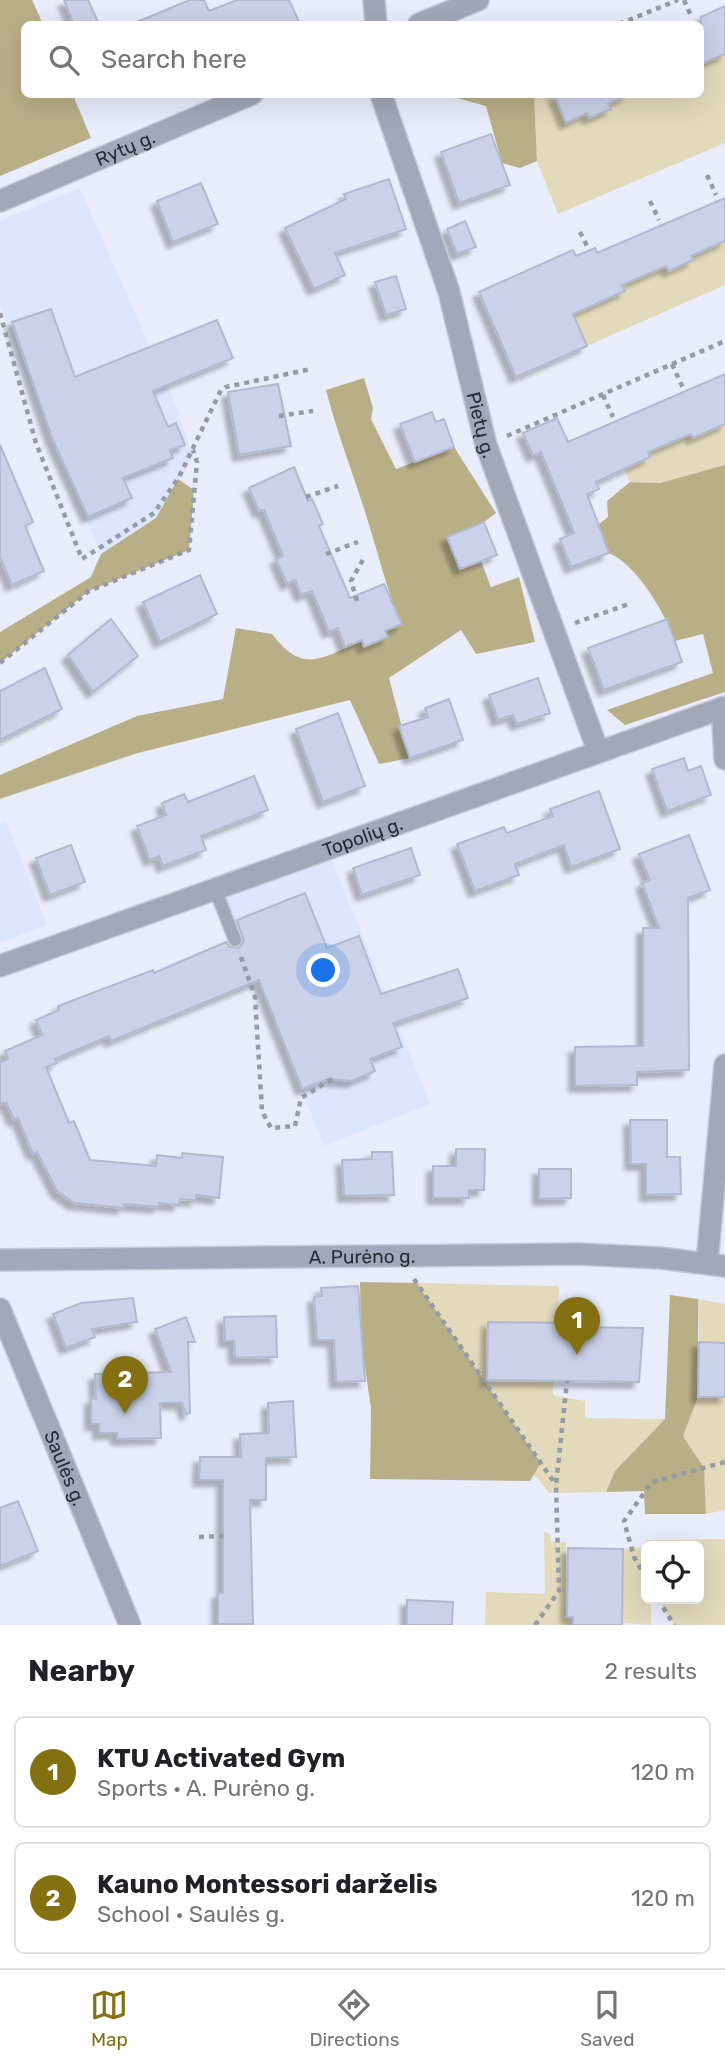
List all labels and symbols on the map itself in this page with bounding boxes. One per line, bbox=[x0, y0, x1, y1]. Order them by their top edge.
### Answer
street label: Rytų g. bbox=[92, 125, 159, 171]
street label: Pietų g. bbox=[462, 390, 501, 461]
street label: Topolių g. bbox=[319, 812, 406, 861]
your location bbox=[306, 953, 340, 987]
street label: A. Purėno g. bbox=[308, 1244, 415, 1268]
pin: 1 bbox=[554, 1297, 600, 1355]
pin: 2 bbox=[102, 1356, 148, 1414]
street label: Saulės g. bbox=[40, 1427, 91, 1509]

